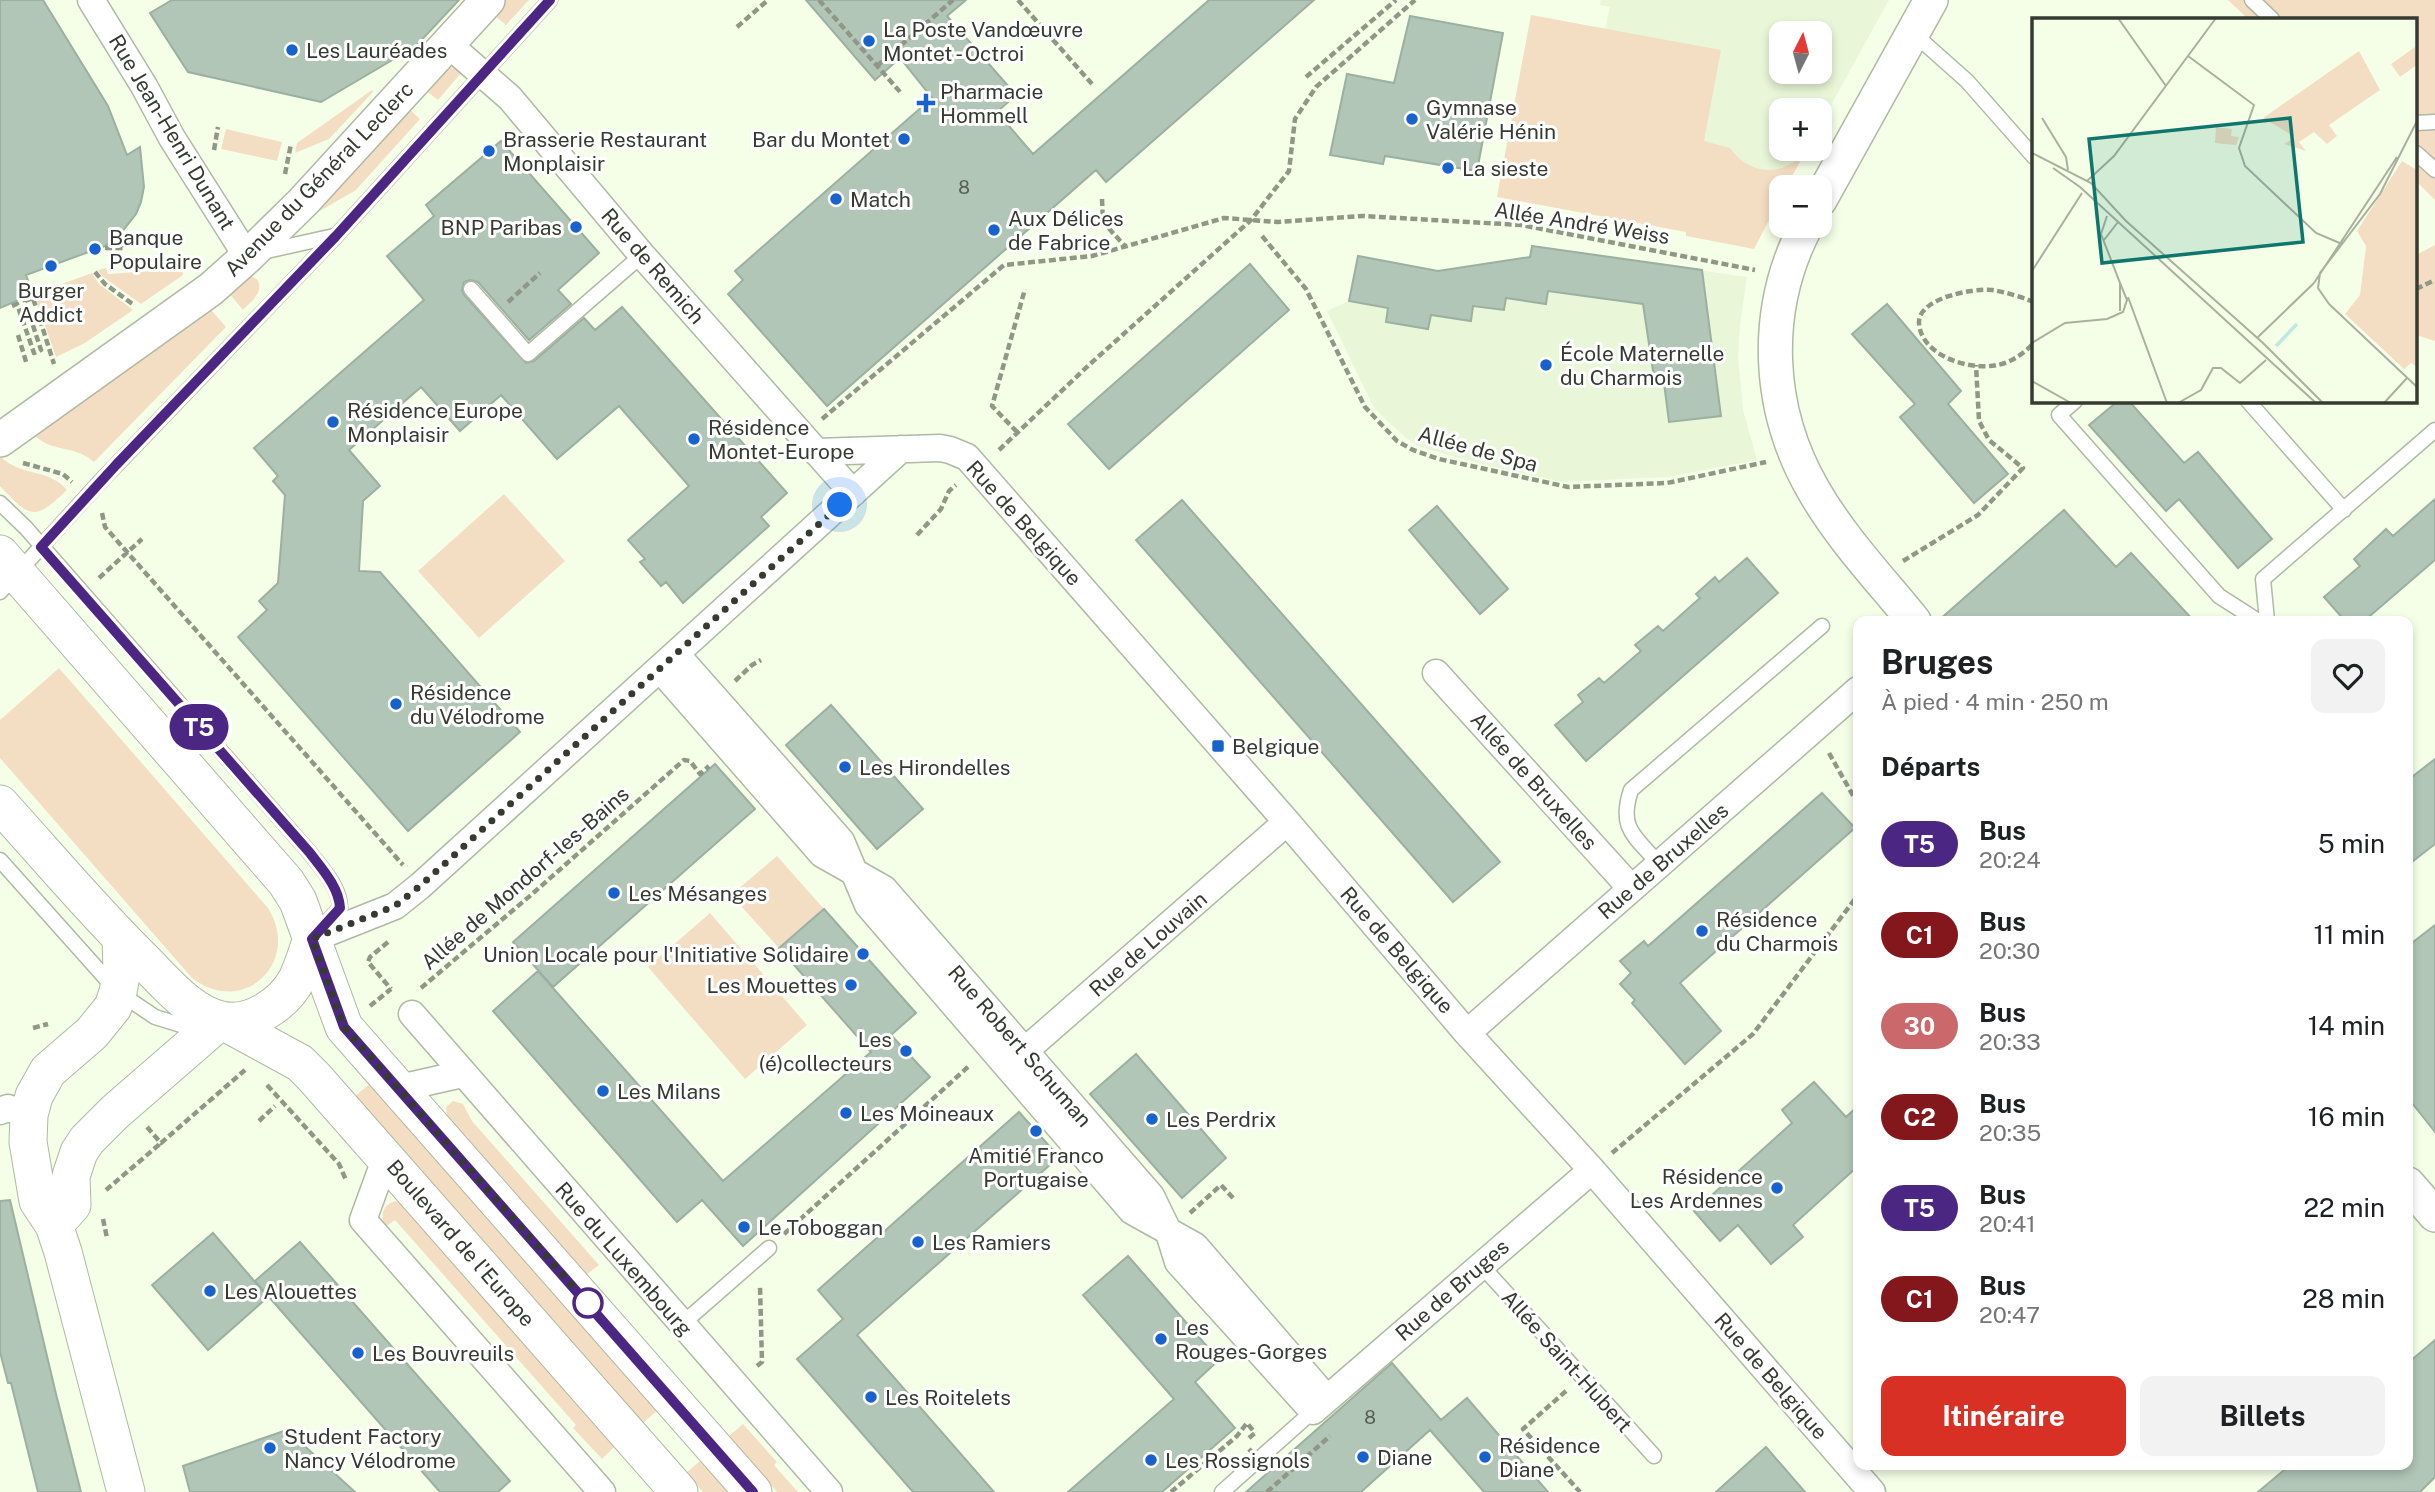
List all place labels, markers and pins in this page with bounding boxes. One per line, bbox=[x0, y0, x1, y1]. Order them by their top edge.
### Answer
place label: La Poste Vandœuvre Montet - Octroi bbox=[883, 17, 1083, 66]
marker: La Poste Vandœuvre Montet - Octroi bbox=[861, 33, 877, 49]
place label: Les Lauréades bbox=[306, 38, 447, 63]
marker: Les Lauréades bbox=[284, 42, 300, 58]
place label: Pharmacie Hommell bbox=[940, 79, 1043, 128]
marker: Pharmacie Hommell bbox=[918, 95, 934, 111]
place label: Gymnase Valérie Hénin bbox=[1426, 95, 1556, 144]
marker: Gymnase Valérie Hénin bbox=[1404, 111, 1420, 127]
place label: Brasserie Restaurant Monplaisir bbox=[503, 127, 707, 176]
place label: Bar du Montet bbox=[752, 127, 890, 152]
marker: Bar du Montet bbox=[896, 131, 912, 147]
marker: Brasserie Restaurant Monplaisir bbox=[481, 143, 497, 159]
place label: La sieste bbox=[1462, 156, 1548, 181]
marker: La sieste bbox=[1440, 160, 1456, 176]
place label: Match bbox=[850, 187, 911, 212]
marker: Match bbox=[828, 191, 844, 207]
place label: Aux Délices de Fabrice bbox=[1008, 206, 1124, 255]
place label: BNP Paribas bbox=[441, 215, 562, 240]
marker: BNP Paribas bbox=[568, 219, 584, 235]
marker: Aux Délices de Fabrice bbox=[986, 222, 1002, 238]
place label: Banque Populaire bbox=[109, 225, 202, 274]
marker: Banque Populaire bbox=[87, 241, 103, 257]
marker: Burger Addict bbox=[43, 258, 59, 274]
place label: Burger Addict bbox=[17, 278, 85, 327]
place label: École Maternelle du Charmois bbox=[1560, 341, 1724, 390]
marker: École Maternelle du Charmois bbox=[1538, 357, 1554, 373]
place label: Résidence Europe Monplaisir bbox=[347, 398, 523, 447]
marker: Résidence Europe Monplaisir bbox=[325, 414, 341, 430]
place label: Résidence Montet-Europe bbox=[708, 415, 854, 464]
marker: Résidence Montet-Europe bbox=[686, 431, 702, 447]
place label: Résidence du Vélodrome bbox=[410, 680, 545, 729]
marker: Résidence du Vélodrome bbox=[388, 696, 404, 712]
place label: Belgique bbox=[1232, 734, 1320, 759]
marker: Belgique bbox=[1210, 738, 1226, 754]
place label: Les Hirondelles bbox=[859, 755, 1010, 780]
marker: Les Hirondelles bbox=[837, 759, 853, 775]
place label: Les Mésanges bbox=[628, 881, 767, 906]
marker: Les Mésanges bbox=[606, 885, 622, 901]
place label: Résidence du Charmois bbox=[1716, 907, 1838, 956]
marker: Résidence du Charmois bbox=[1694, 923, 1710, 939]
place label: Union Locale pour l'Initiative Solidaire bbox=[483, 942, 849, 967]
marker: Union Locale pour l'Initiative Solidaire bbox=[855, 946, 871, 962]
place label: Les Mouettes bbox=[706, 973, 837, 998]
marker: Les Mouettes bbox=[843, 977, 859, 993]
place label: Les (é)collecteurs bbox=[759, 1027, 892, 1076]
marker: Les (é)collecteurs bbox=[898, 1043, 914, 1059]
place label: Les Milans bbox=[617, 1079, 721, 1104]
marker: Les Milans bbox=[595, 1083, 611, 1099]
place label: Les Moineaux bbox=[860, 1101, 995, 1126]
marker: Les Moineaux bbox=[838, 1105, 854, 1121]
place label: Les Perdrix bbox=[1166, 1107, 1276, 1132]
marker: Les Perdrix bbox=[1144, 1111, 1160, 1127]
marker: Amitié Franco Portugaise bbox=[1028, 1123, 1044, 1139]
place label: Amitié Franco Portugaise bbox=[968, 1143, 1104, 1192]
place label: Résidence Les Ardennes bbox=[1630, 1164, 1763, 1213]
marker: Résidence Les Ardennes bbox=[1769, 1180, 1785, 1196]
place label: Le Toboggan bbox=[758, 1215, 883, 1240]
marker: Le Toboggan bbox=[736, 1219, 752, 1235]
place label: Les Ramiers bbox=[932, 1230, 1051, 1255]
marker: Les Ramiers bbox=[910, 1234, 926, 1250]
place label: Les Alouettes bbox=[224, 1279, 357, 1304]
marker: Les Alouettes bbox=[202, 1283, 218, 1299]
unlabelled marker bbox=[573, 1288, 603, 1318]
place label: Les Rouges-Gorges bbox=[1175, 1315, 1327, 1364]
marker: Les Rouges-Gorges bbox=[1153, 1331, 1169, 1347]
place label: Les Bouvreuils bbox=[372, 1341, 514, 1366]
marker: Les Bouvreuils bbox=[350, 1345, 366, 1361]
place label: Les Roitelets bbox=[885, 1385, 1011, 1410]
marker: Les Roitelets bbox=[863, 1389, 879, 1405]
place label: Student Factory Nancy Vélodrome bbox=[284, 1424, 456, 1473]
place label: Résidence Diane bbox=[1499, 1433, 1600, 1482]
marker: Student Factory Nancy Vélodrome bbox=[262, 1440, 278, 1456]
place label: Diane bbox=[1377, 1445, 1432, 1470]
place label: Les Rossignols bbox=[1165, 1448, 1310, 1473]
marker: Diane bbox=[1355, 1449, 1371, 1465]
marker: Résidence Diane bbox=[1477, 1449, 1493, 1465]
marker: Les Rossignols bbox=[1143, 1452, 1159, 1468]

